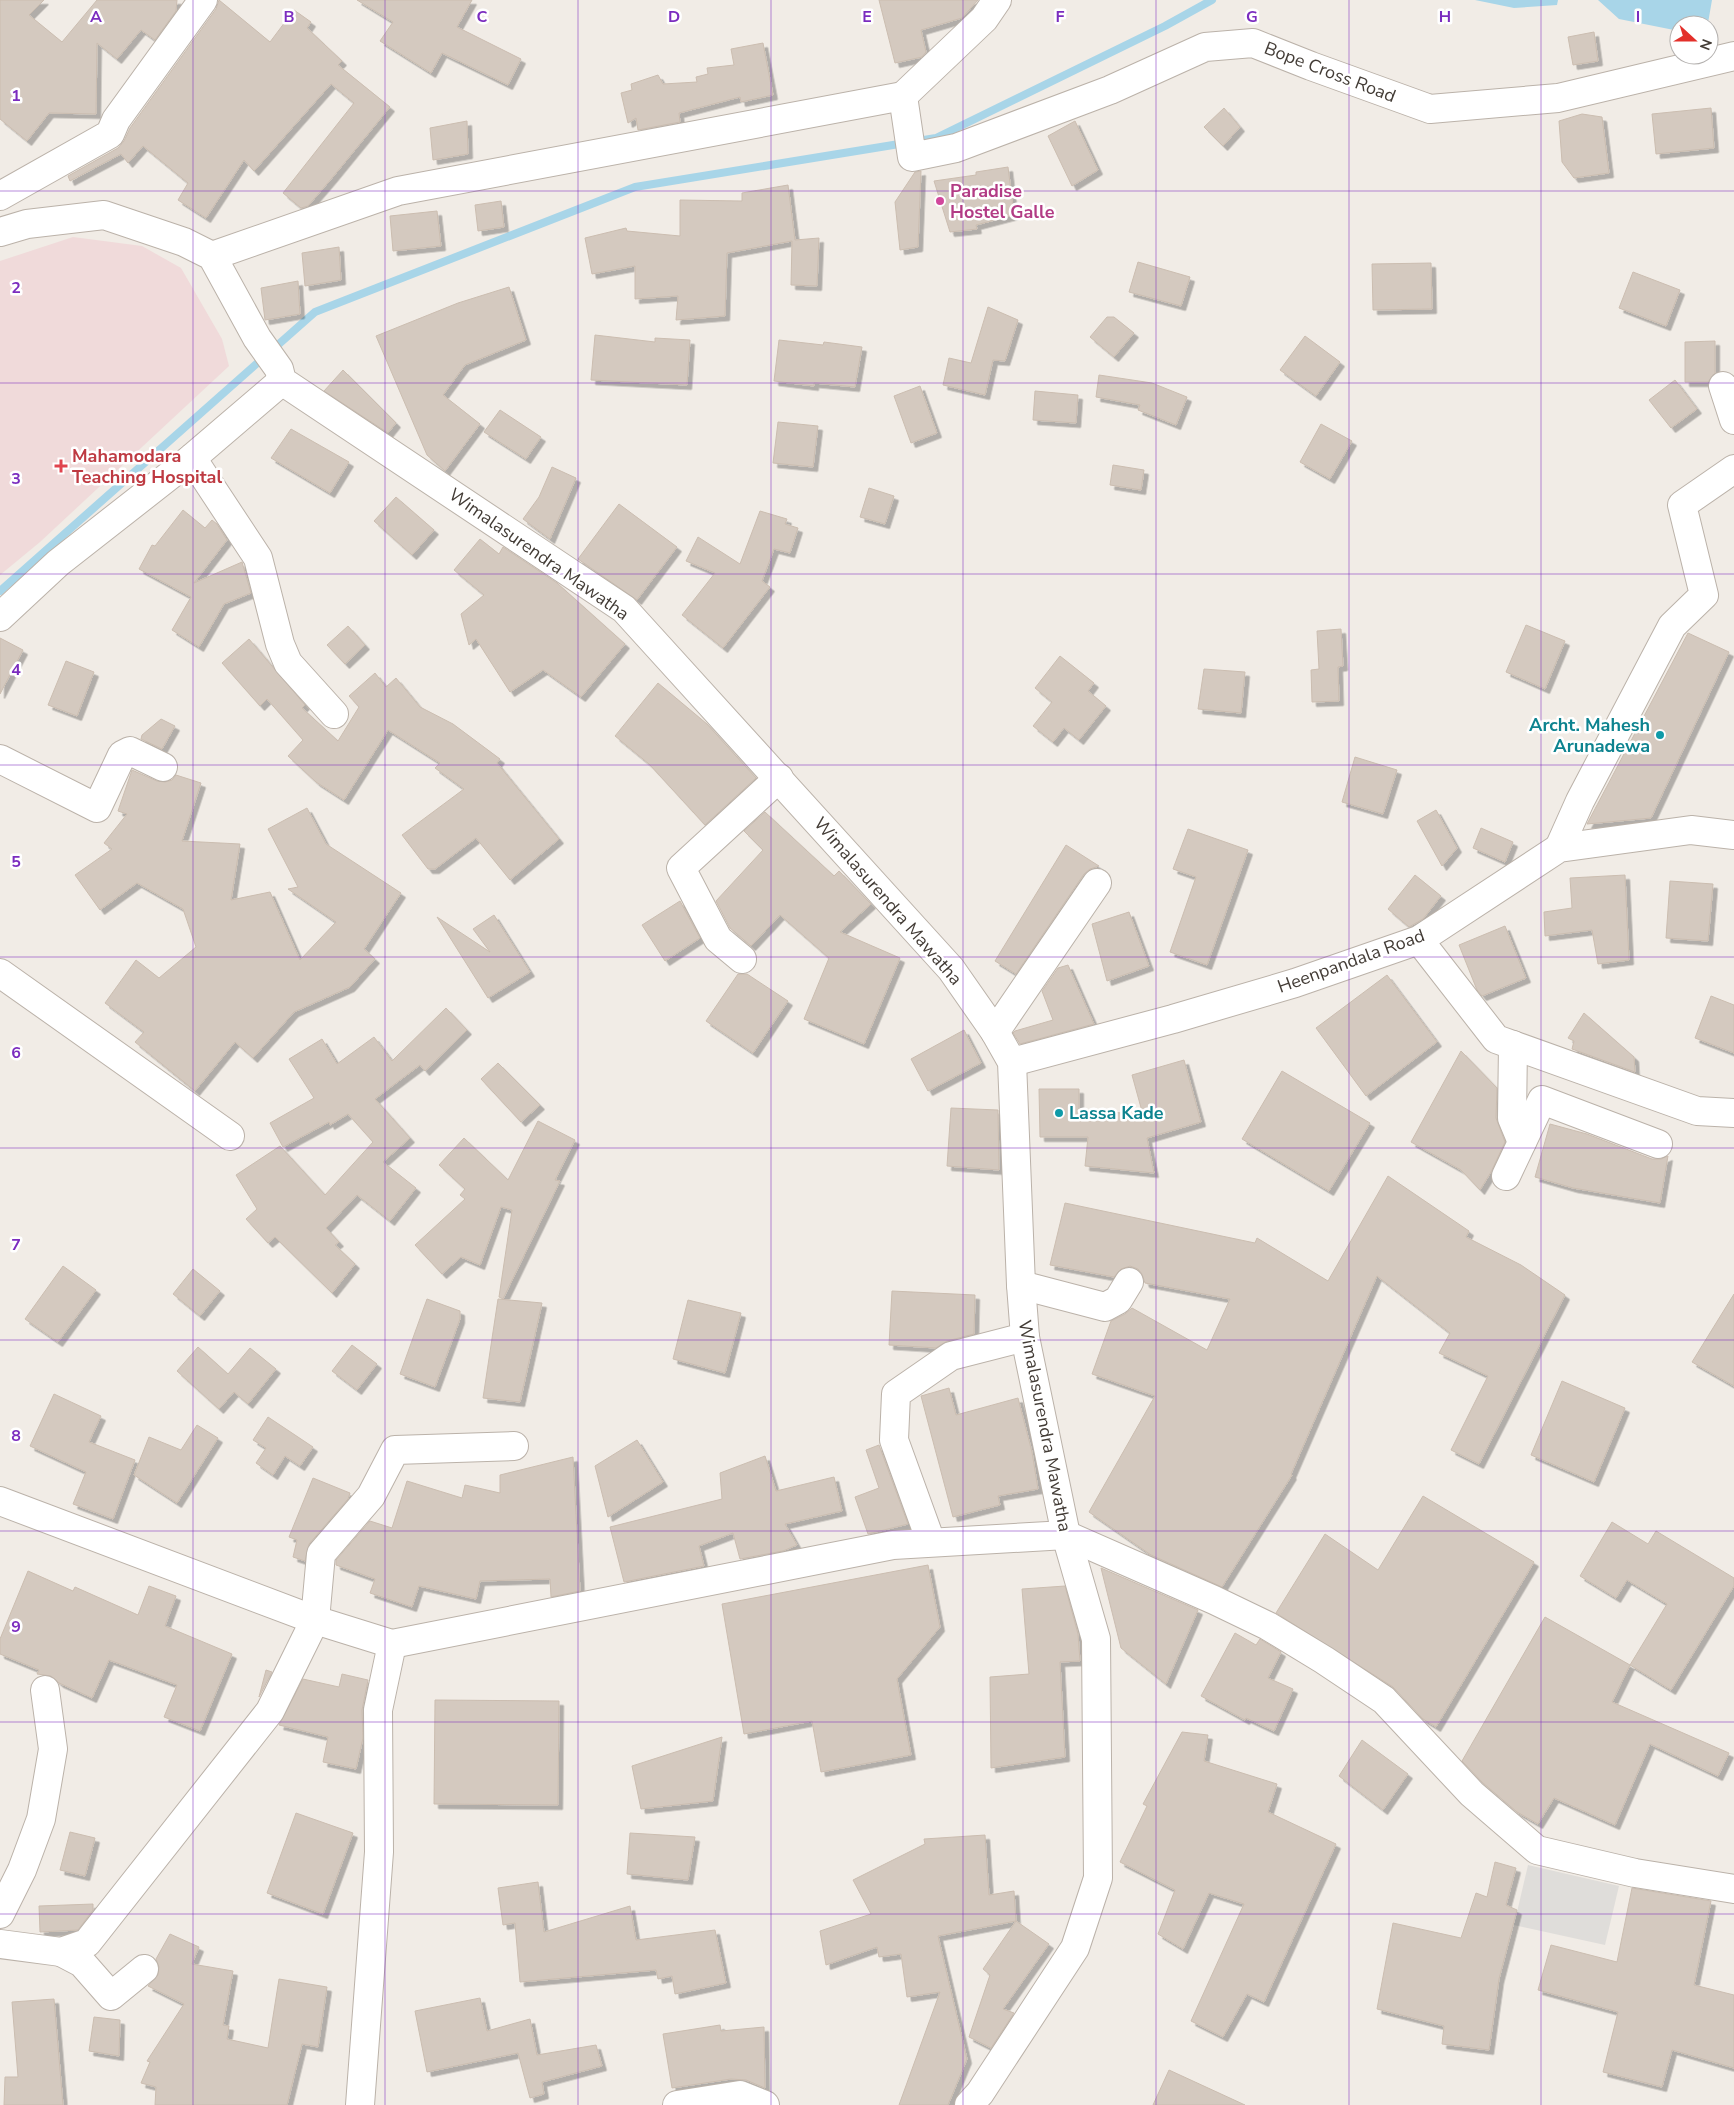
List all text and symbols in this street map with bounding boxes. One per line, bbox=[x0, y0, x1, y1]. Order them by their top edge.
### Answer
text: A bbox=[90, 6, 102, 28]
text: B bbox=[283, 6, 295, 28]
text: C bbox=[477, 6, 488, 28]
text: D bbox=[668, 6, 680, 28]
text: E bbox=[862, 6, 872, 28]
text: F bbox=[1056, 6, 1065, 28]
text: G bbox=[1246, 6, 1258, 28]
text: H bbox=[1439, 6, 1451, 28]
text: I bbox=[1636, 6, 1640, 28]
north arrow bbox=[1669, 15, 1719, 65]
street label: Bope Cross Road bbox=[1261, 36, 1399, 108]
text: N bbox=[1695, 36, 1716, 53]
text: 1 bbox=[11, 85, 21, 107]
place label: Paradise Hostel Galle bbox=[950, 179, 1055, 224]
marker: Paradise Hostel Galle bbox=[934, 195, 946, 207]
text: 2 bbox=[11, 277, 21, 299]
place label: Mahamodara Teaching Hospital bbox=[72, 444, 222, 489]
marker: Mahamodara Teaching Hospital bbox=[54, 459, 68, 473]
text: 3 bbox=[11, 468, 21, 490]
street label: Wimalasurendra Mawatha bbox=[444, 482, 634, 626]
text: 4 bbox=[11, 659, 21, 681]
place label: Archt. Mahesh Arunadewa bbox=[1529, 713, 1650, 758]
marker: Archt. Mahesh Arunadewa bbox=[1654, 729, 1666, 741]
street label: Wimalasurendra Mawatha bbox=[808, 812, 968, 990]
text: 5 bbox=[11, 851, 21, 873]
street label: Heenpandala Road bbox=[1274, 923, 1428, 999]
text: 6 bbox=[11, 1042, 21, 1064]
place label: Lassa Kade bbox=[1069, 1101, 1164, 1125]
marker: Lassa Kade bbox=[1053, 1107, 1065, 1119]
text: 7 bbox=[11, 1234, 21, 1256]
street label: Wimalasurendra Mawatha bbox=[1013, 1318, 1077, 1534]
text: 8 bbox=[11, 1425, 21, 1447]
text: 9 bbox=[11, 1616, 21, 1638]

